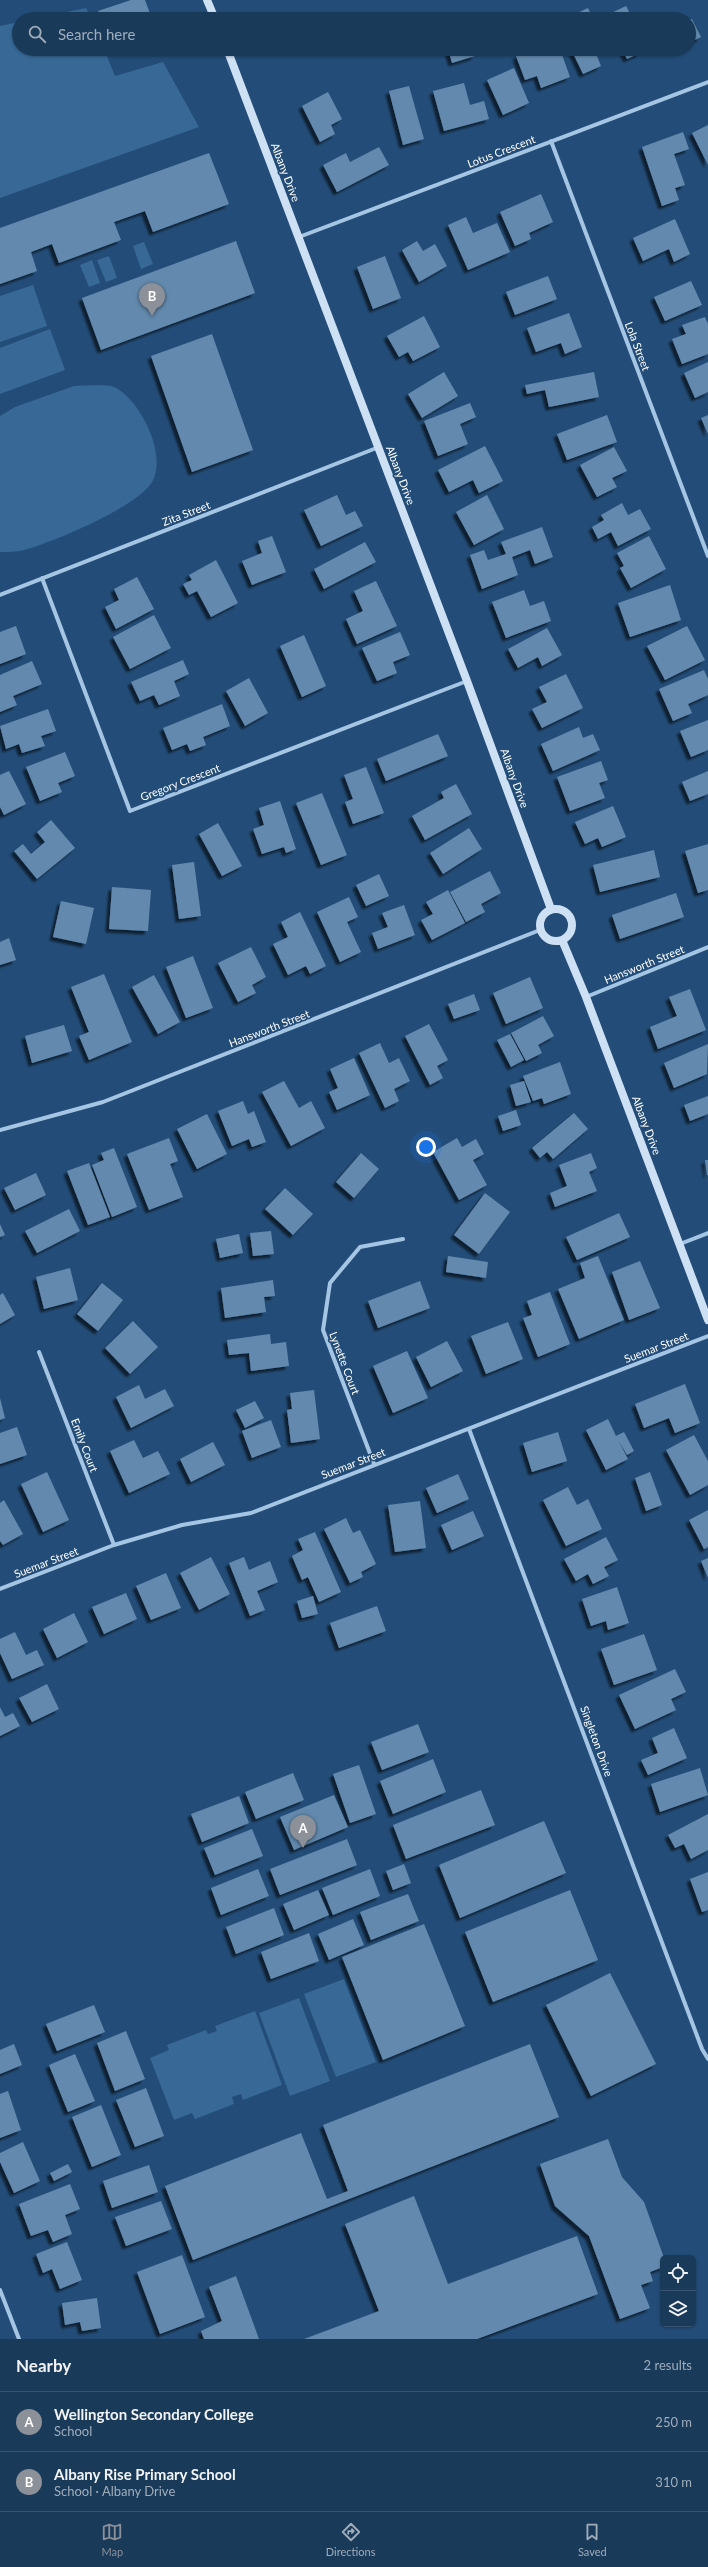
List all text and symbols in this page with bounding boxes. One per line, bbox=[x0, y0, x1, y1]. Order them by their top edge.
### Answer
search box bbox=[12, 12, 696, 56]
icon: search bbox=[26, 23, 48, 45]
text: Search here bbox=[58, 25, 135, 43]
street label: Lotus Crescent bbox=[465, 132, 537, 170]
street label: Albany Drive bbox=[269, 141, 303, 203]
pin: B bbox=[139, 283, 165, 316]
street label: Lola Street bbox=[623, 320, 653, 372]
street label: Albany Drive bbox=[384, 444, 418, 506]
street label: Zita Street bbox=[160, 498, 212, 528]
street label: Albany Drive bbox=[498, 747, 532, 810]
street label: Gregory Crescent bbox=[138, 761, 222, 803]
street label: Hansworth Street bbox=[602, 942, 686, 986]
street label: Hansworth Street bbox=[227, 1007, 311, 1049]
street label: Albany Drive bbox=[630, 1094, 664, 1156]
your location bbox=[416, 1137, 436, 1157]
street label: Suemar Street bbox=[622, 1329, 690, 1365]
street label: Lynette Court bbox=[327, 1330, 363, 1396]
street label: Emily Court bbox=[69, 1416, 101, 1474]
street label: Suemar Street bbox=[319, 1445, 387, 1481]
street label: Suemar Street bbox=[12, 1544, 80, 1580]
street label: Singleton Drive bbox=[578, 1704, 616, 1778]
pin: A bbox=[290, 1815, 316, 1848]
map controls bbox=[660, 2255, 696, 2327]
button: locate bbox=[660, 2255, 696, 2291]
button: layers bbox=[660, 2291, 696, 2327]
text: Nearby bbox=[16, 2355, 71, 2376]
text: 2 results bbox=[644, 2357, 692, 2373]
text: Wellington Secondary College bbox=[54, 2405, 254, 2423]
text: A bbox=[24, 2414, 34, 2430]
text: 250 m bbox=[655, 2414, 692, 2430]
text: School bbox=[54, 2423, 92, 2439]
text: Albany Rise Primary School bbox=[54, 2465, 236, 2483]
text: B bbox=[25, 2474, 33, 2490]
text: 310 m bbox=[655, 2474, 692, 2490]
text: School · Albany Drive bbox=[54, 2483, 175, 2499]
tab: Map bbox=[101, 2521, 123, 2558]
tab: Directions bbox=[326, 2521, 375, 2558]
tab: Saved bbox=[578, 2521, 607, 2558]

